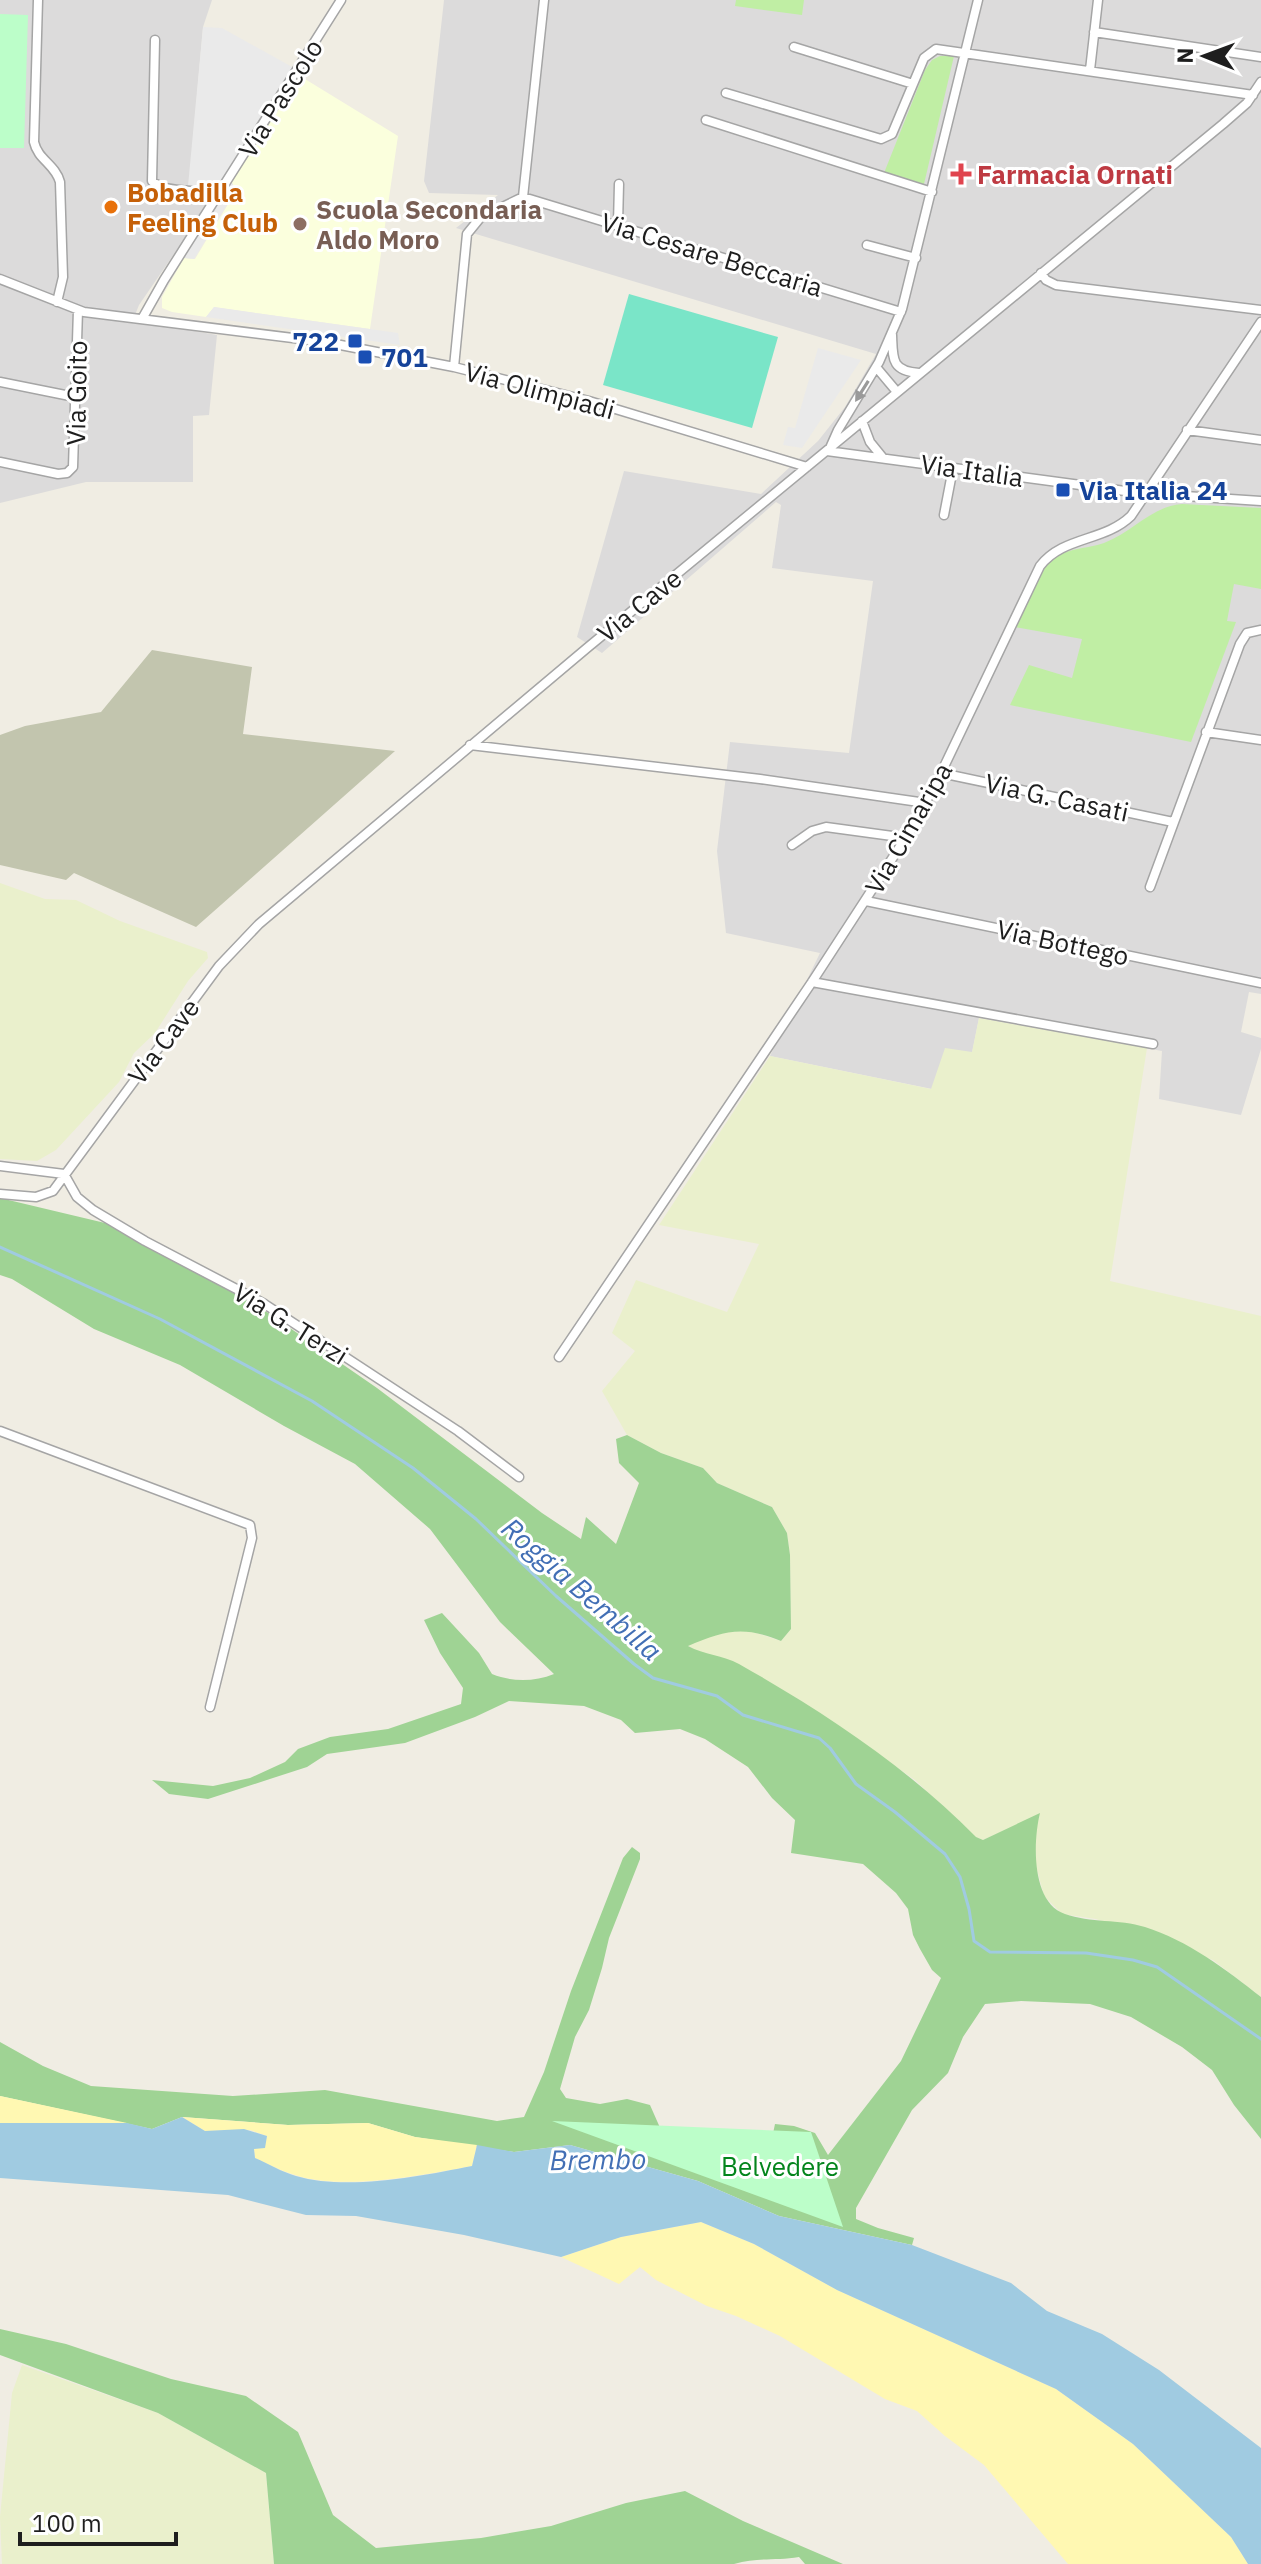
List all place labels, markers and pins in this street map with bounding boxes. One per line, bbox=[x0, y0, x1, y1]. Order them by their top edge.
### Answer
place label: Farmacia Ornati bbox=[977, 157, 1173, 191]
marker: Farmacia Ornati bbox=[952, 165, 970, 183]
place label: Bobadilla Feeling Club bbox=[127, 175, 278, 239]
place label: Scuola Secondaria Aldo Moro bbox=[316, 192, 542, 256]
marker: Bobadilla Feeling Club bbox=[102, 198, 120, 216]
marker: Scuola Secondaria Aldo Moro bbox=[291, 215, 309, 233]
place label: 722 bbox=[292, 324, 339, 358]
marker: 722 bbox=[346, 332, 364, 350]
place label: 701 bbox=[381, 340, 428, 374]
marker: 701 bbox=[356, 348, 374, 366]
place label: Via Italia 24 bbox=[1079, 473, 1228, 507]
marker: Via Italia 24 bbox=[1054, 481, 1072, 499]

